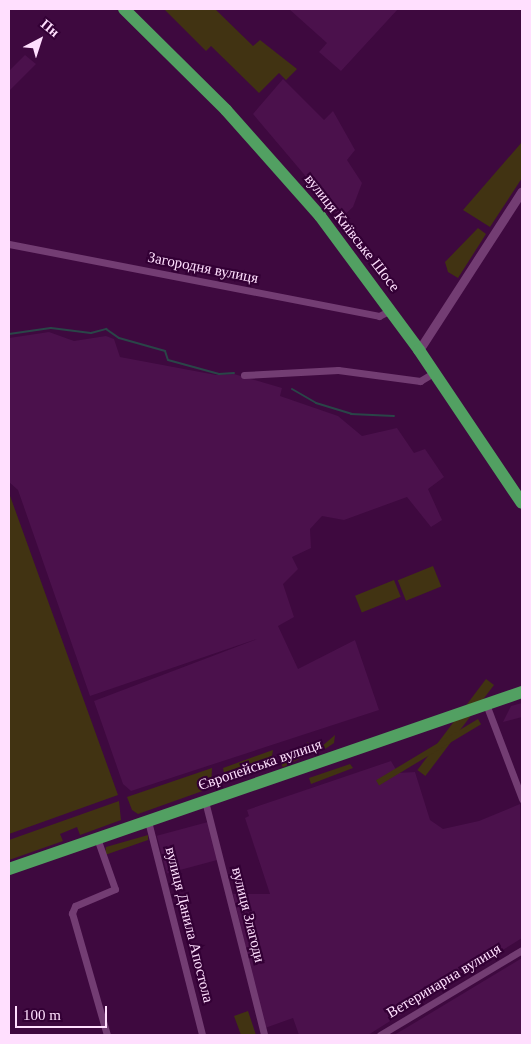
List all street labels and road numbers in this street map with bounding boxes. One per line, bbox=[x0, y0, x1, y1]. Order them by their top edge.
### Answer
street label: вулиця Київське Шосе bbox=[301, 171, 403, 295]
street label: Загородня вулиця bbox=[146, 248, 260, 288]
street label: Європейська вулиця bbox=[196, 735, 324, 795]
street label: вулиця Данила Апостола bbox=[161, 845, 217, 1005]
street label: вулиця Злагоди bbox=[227, 865, 269, 965]
street label: Ветеринарна вулиця bbox=[384, 940, 504, 1022]

